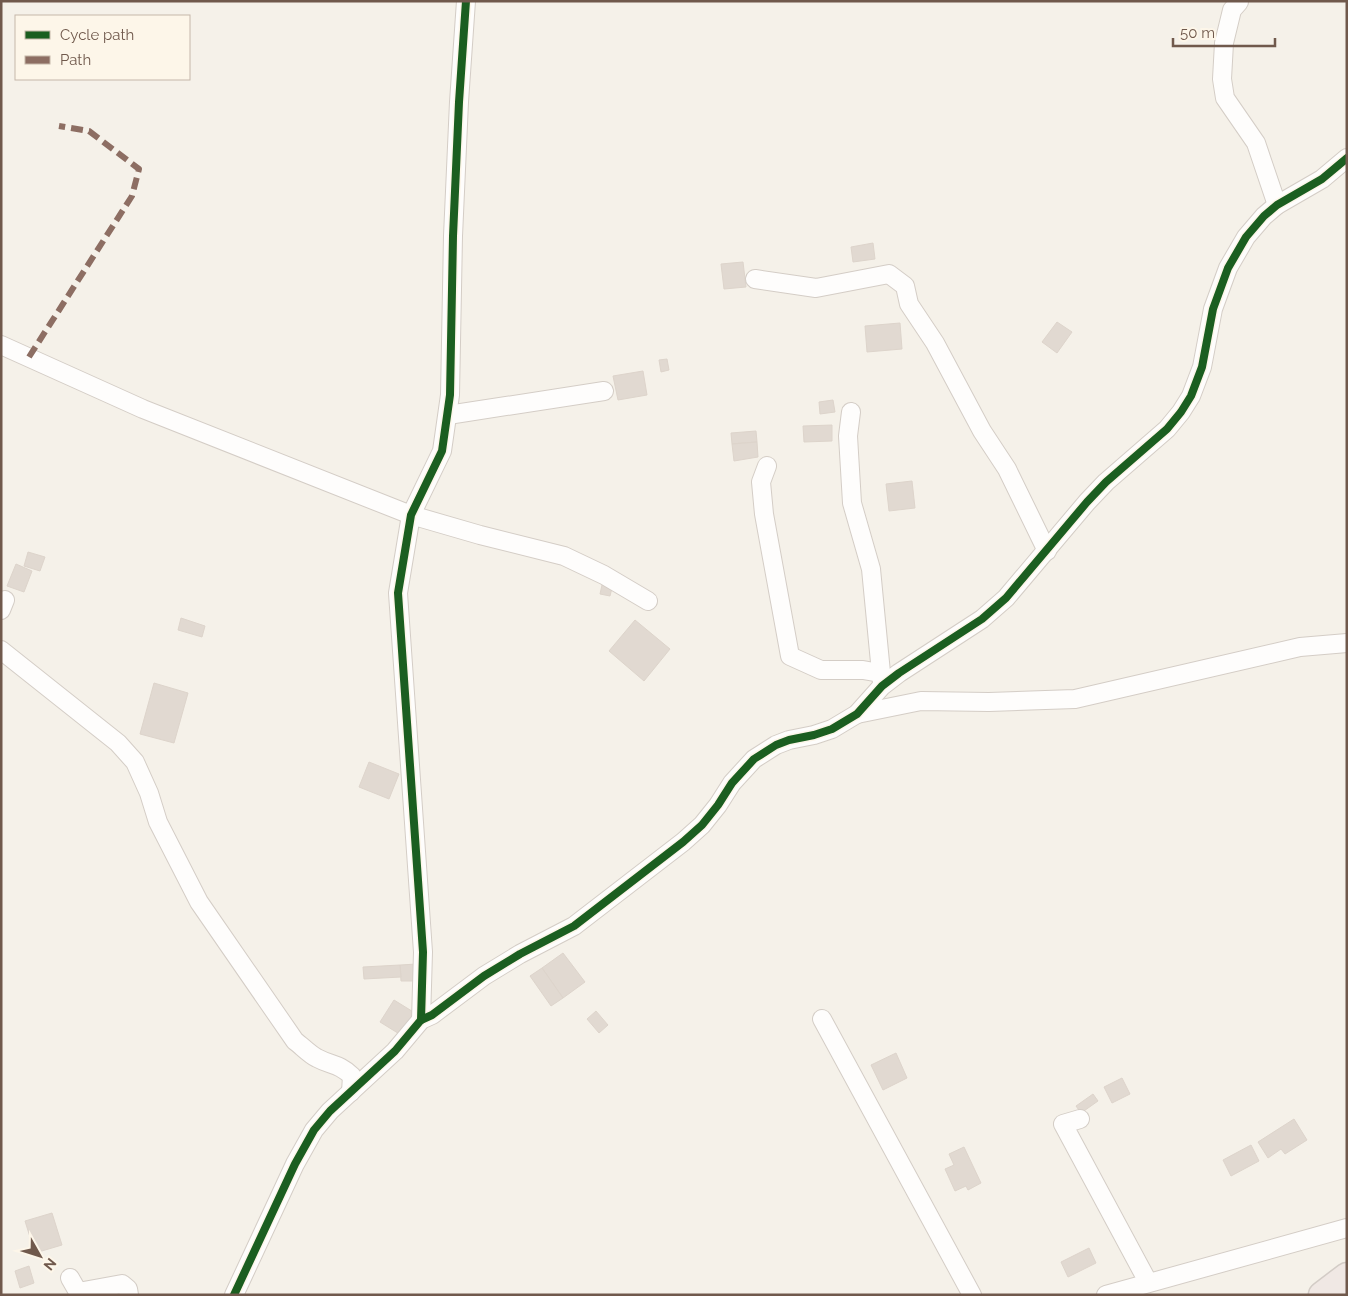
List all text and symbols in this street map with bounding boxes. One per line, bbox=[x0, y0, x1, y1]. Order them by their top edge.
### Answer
legend bbox=[15, 15, 190, 80]
scale bar bbox=[1173, 15, 1276, 47]
text: 50 m bbox=[1180, 24, 1215, 42]
text: Cycle path bbox=[60, 26, 134, 44]
text: Path bbox=[60, 51, 91, 69]
north arrow bbox=[15, 1231, 65, 1281]
text: N bbox=[41, 1255, 60, 1273]

